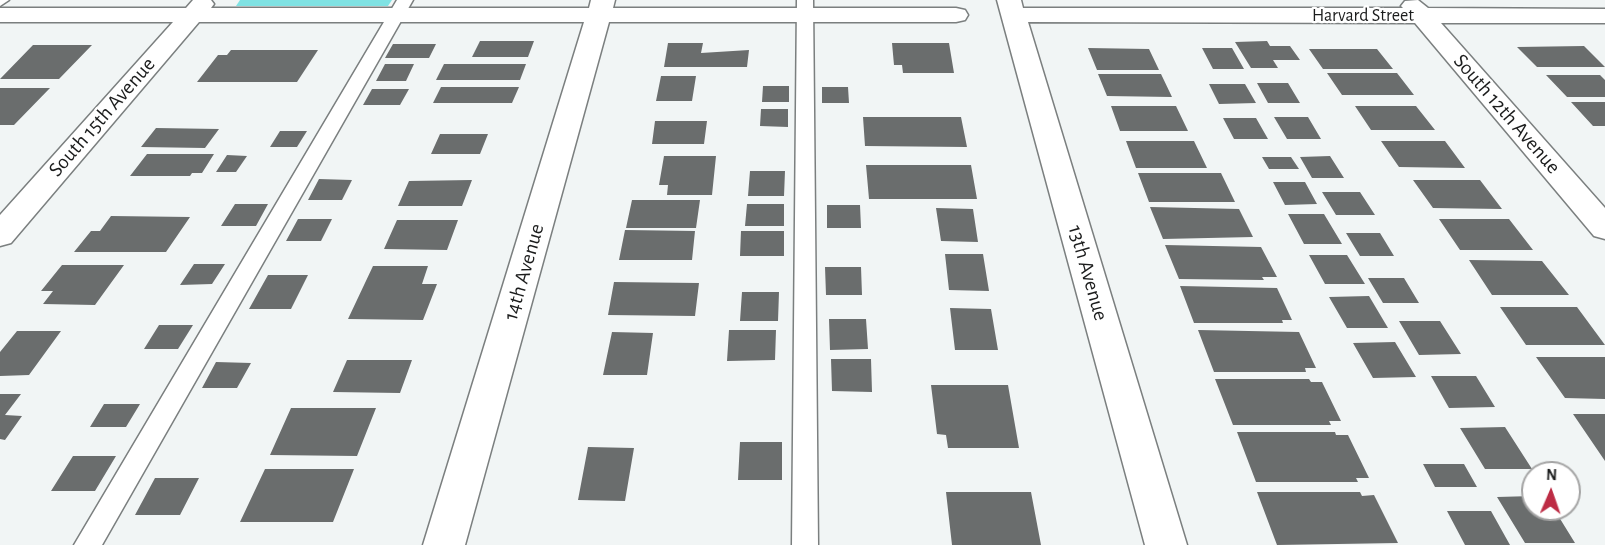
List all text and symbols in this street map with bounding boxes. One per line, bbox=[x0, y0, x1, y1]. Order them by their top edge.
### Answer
street label: Harvard Street bbox=[1312, 5, 1414, 27]
street label: South 12th Avenue bbox=[1448, 49, 1566, 179]
street label: South 15th Avenue bbox=[43, 52, 161, 182]
street label: 14th Avenue bbox=[498, 221, 550, 323]
street label: 13th Avenue bbox=[1062, 222, 1114, 324]
north arrow bbox=[1521, 461, 1581, 521]
text: N bbox=[1546, 467, 1557, 483]

